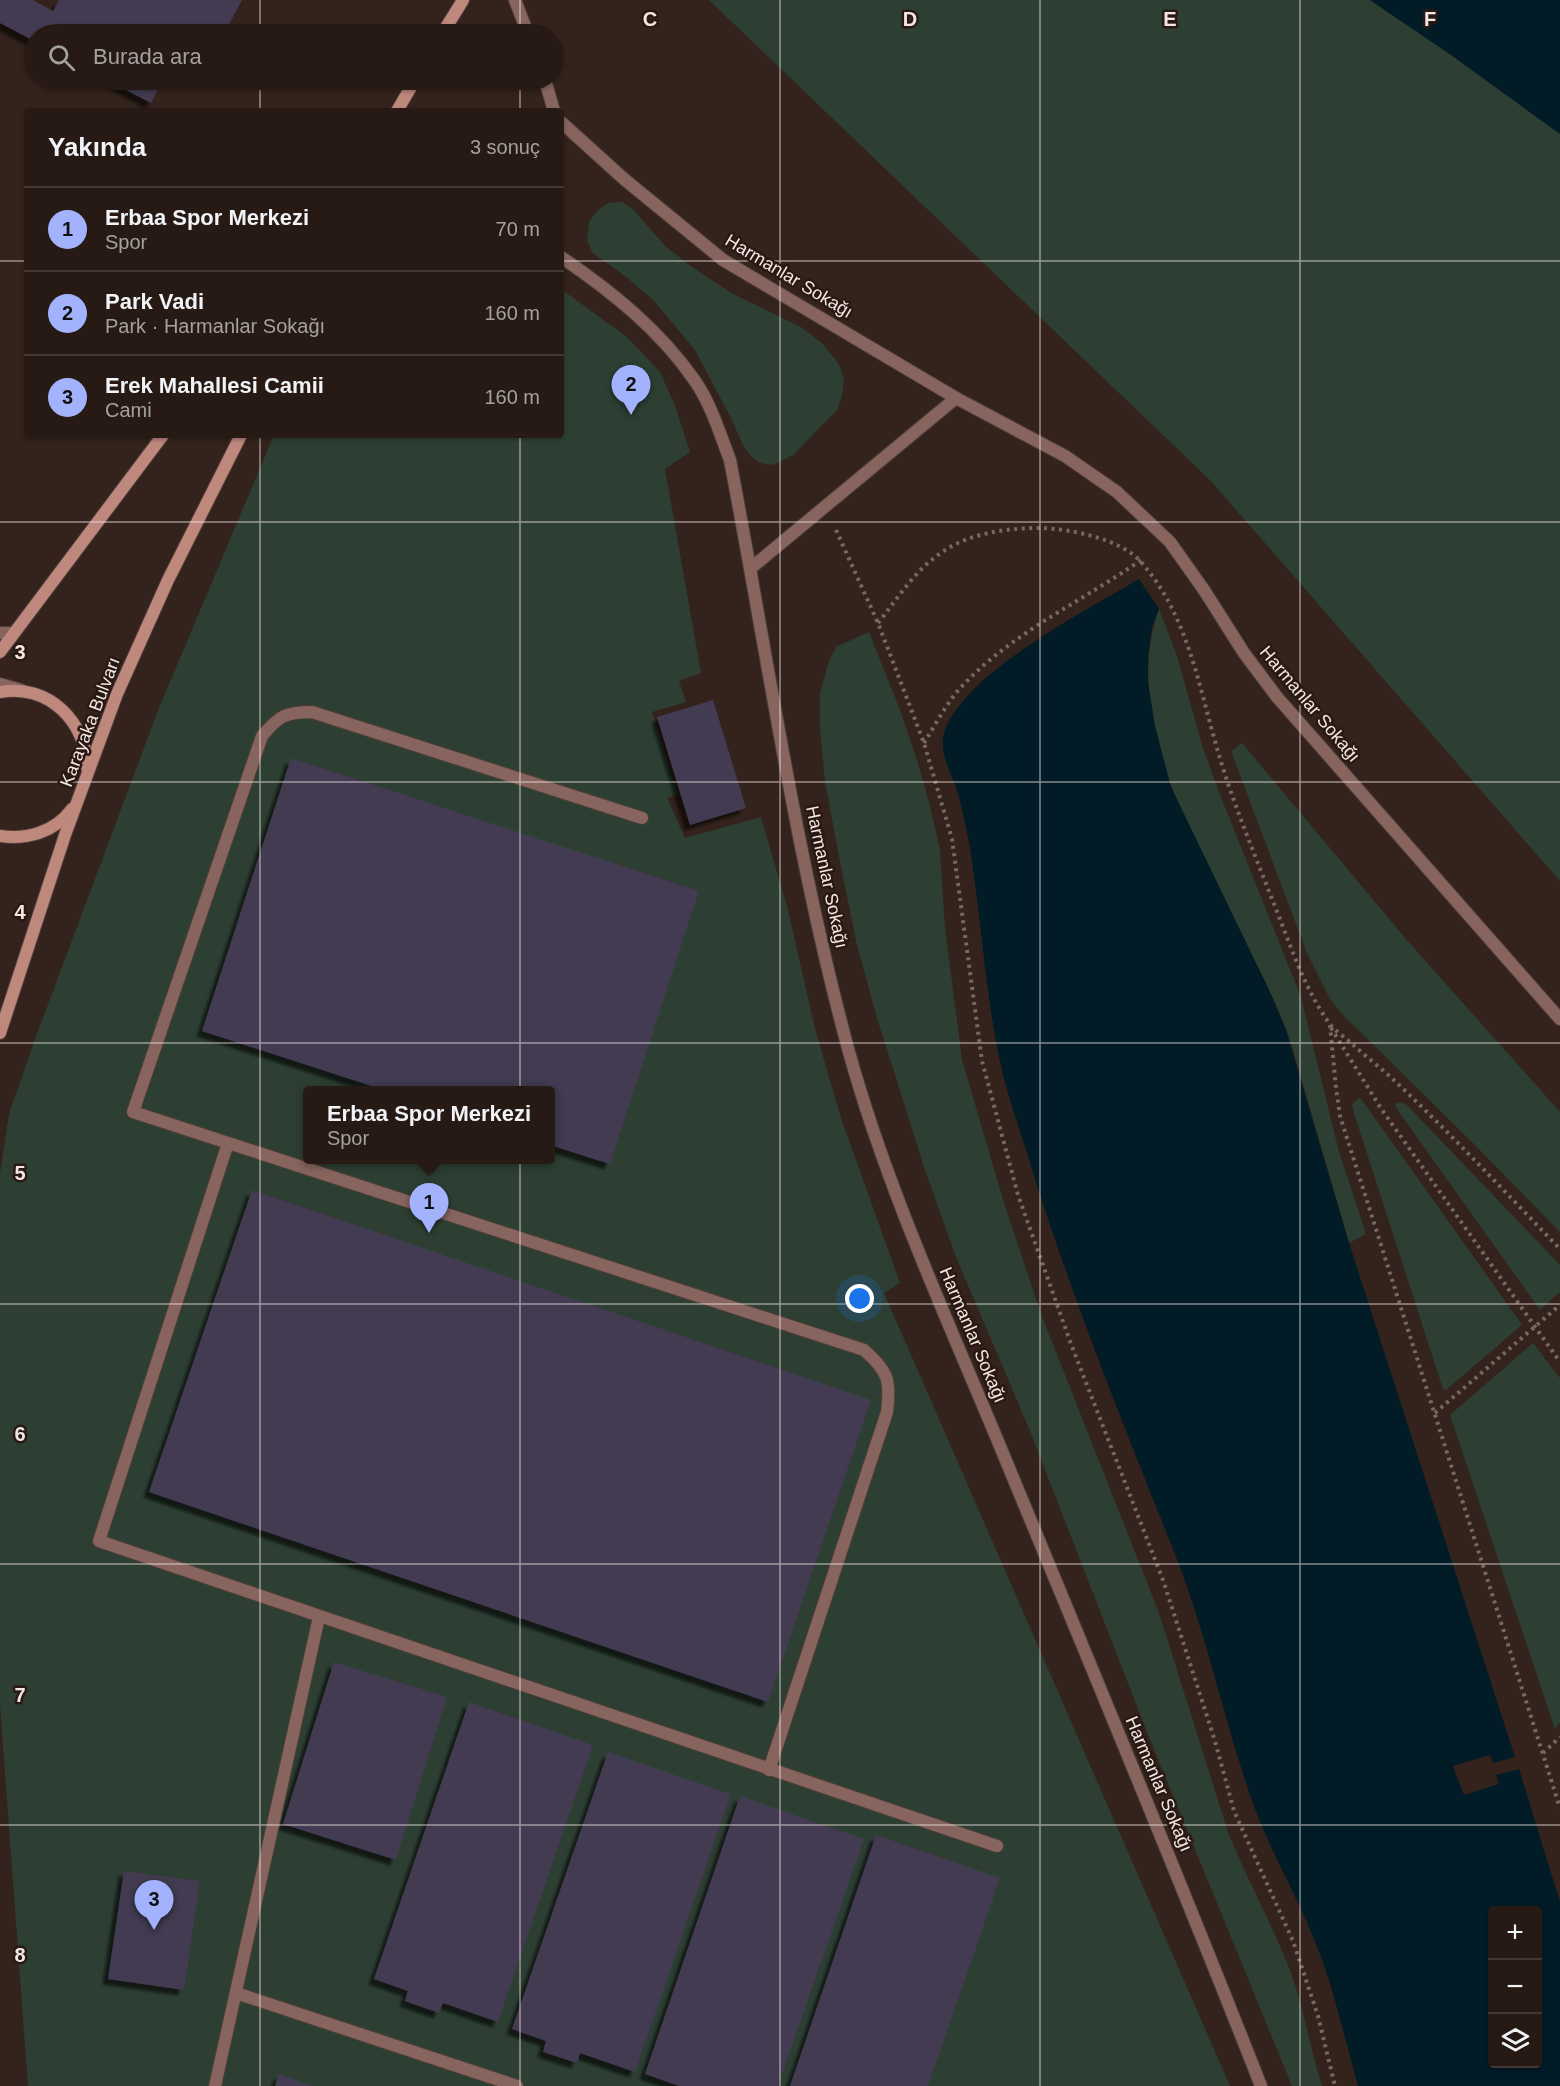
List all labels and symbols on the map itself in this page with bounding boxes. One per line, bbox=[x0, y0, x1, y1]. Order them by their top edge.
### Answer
text: C bbox=[643, 8, 657, 30]
text: D bbox=[903, 8, 917, 30]
text: E bbox=[1163, 8, 1177, 30]
text: F bbox=[1424, 8, 1436, 30]
street label: Harmanlar Sokağı bbox=[722, 230, 856, 322]
pin: 2 bbox=[612, 366, 650, 415]
text: 3 bbox=[14, 641, 26, 663]
street label: Harmanlar Sokağı bbox=[1256, 642, 1364, 766]
street label: Karayaka Bulvarı bbox=[56, 654, 124, 790]
street label: Harmanlar Sokağı bbox=[802, 804, 852, 950]
text: 4 bbox=[14, 901, 26, 923]
text: 5 bbox=[14, 1162, 26, 1184]
pin: 1 bbox=[410, 1184, 448, 1233]
street label: Harmanlar Sokağı bbox=[935, 1264, 1011, 1406]
your location bbox=[845, 1284, 874, 1313]
text: 6 bbox=[14, 1423, 26, 1445]
text: 7 bbox=[14, 1684, 26, 1706]
street label: Harmanlar Sokağı bbox=[1121, 1713, 1197, 1855]
pin: 3 bbox=[134, 1880, 174, 1930]
text: 8 bbox=[14, 1944, 26, 1966]

